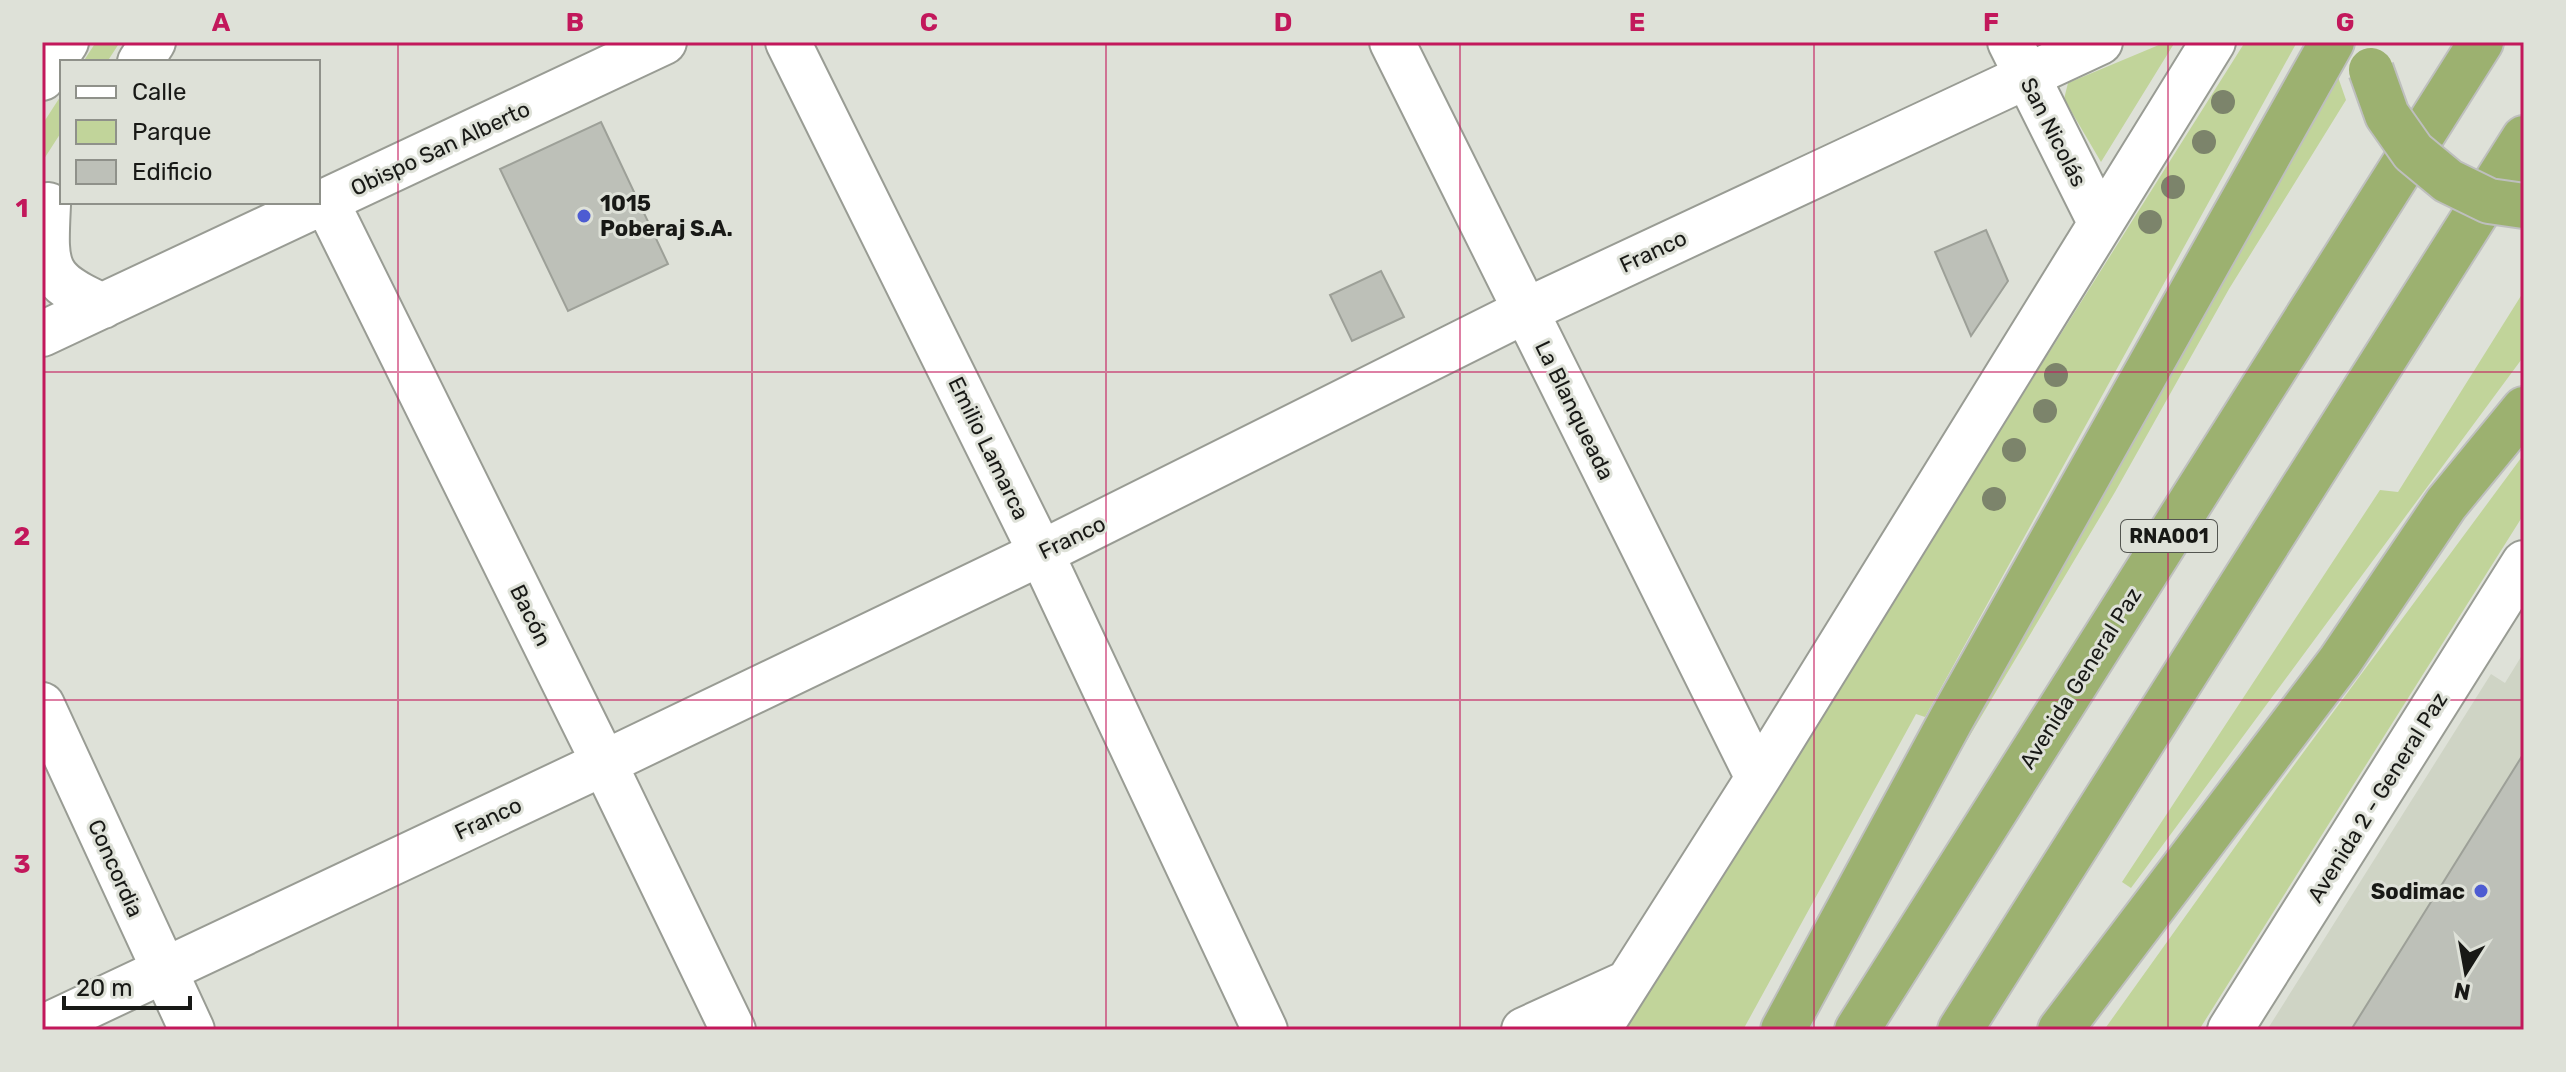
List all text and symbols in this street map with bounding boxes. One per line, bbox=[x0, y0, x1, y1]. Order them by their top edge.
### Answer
text: A bbox=[212, 7, 231, 38]
text: B bbox=[566, 7, 584, 38]
text: C bbox=[920, 7, 938, 38]
text: D bbox=[1274, 7, 1292, 38]
text: E bbox=[1629, 7, 1645, 38]
text: F bbox=[1983, 7, 1999, 38]
text: G bbox=[2336, 7, 2354, 38]
legend bbox=[60, 60, 320, 204]
street label: San Nicolás bbox=[2015, 73, 2093, 191]
text: Calle bbox=[132, 78, 186, 106]
street label: Obispo San Alberto bbox=[346, 95, 534, 202]
text: Parque bbox=[132, 118, 211, 146]
text: Edificio bbox=[132, 158, 213, 186]
place label: 1015 Poberaj S.A. bbox=[600, 190, 733, 242]
text: 1 bbox=[16, 193, 28, 224]
marker: 1015 Poberaj S.A. bbox=[575, 207, 593, 225]
street label: Franco bbox=[1615, 224, 1691, 279]
street label: La Blanqueada bbox=[1529, 336, 1620, 484]
street label: Emilio Lamarca bbox=[942, 372, 1035, 524]
street label: Franco bbox=[1034, 510, 1110, 565]
road number: RNA001 bbox=[2121, 520, 2217, 552]
text: 2 bbox=[14, 521, 30, 552]
street label: Bacón bbox=[504, 580, 557, 650]
street label: Avenida General Paz bbox=[2014, 583, 2147, 774]
street label: Avenida 2 - General Paz bbox=[2302, 687, 2453, 907]
street label: Franco bbox=[450, 791, 526, 846]
street label: Concordia bbox=[82, 815, 149, 921]
text: 3 bbox=[13, 849, 31, 880]
place label: Sodimac bbox=[2371, 878, 2465, 905]
marker: Sodimac bbox=[2472, 882, 2490, 900]
north arrow bbox=[2426, 932, 2506, 1012]
scale bar bbox=[64, 960, 190, 1010]
text: 20 m bbox=[76, 974, 133, 1002]
text: N bbox=[2452, 976, 2473, 1006]

